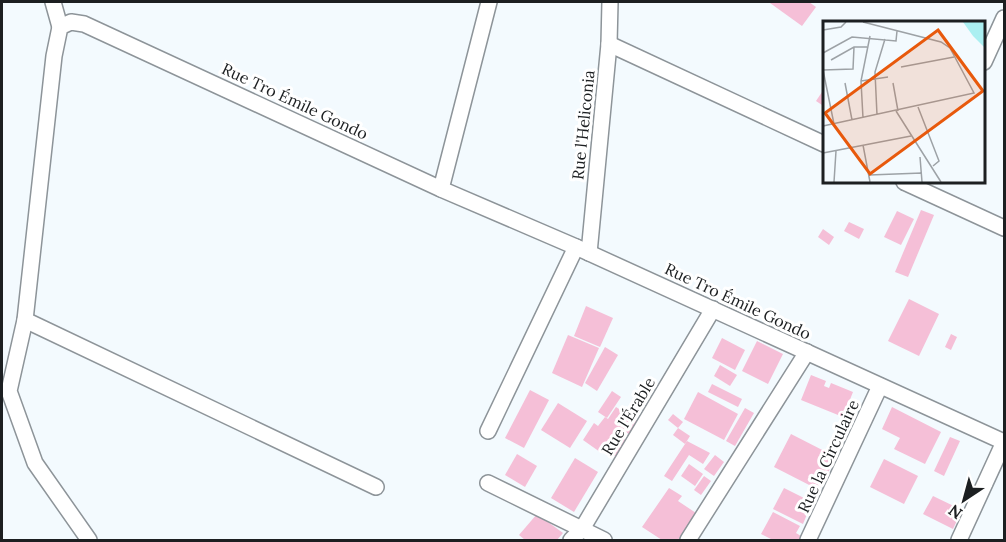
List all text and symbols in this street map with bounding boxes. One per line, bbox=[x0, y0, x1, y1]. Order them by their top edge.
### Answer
inset map bbox=[823, 21, 985, 183]
street label: Rue Tro Émile Gondo bbox=[219, 58, 371, 144]
street label: Rue l'Heliconia bbox=[567, 69, 599, 181]
street label: Rue Tro Émile Gondo bbox=[662, 258, 814, 344]
street label: Rue l'Érable bbox=[597, 373, 659, 459]
street label: Rue la Circulaire bbox=[793, 396, 863, 516]
north arrow bbox=[934, 470, 994, 530]
text: N bbox=[944, 500, 966, 524]

